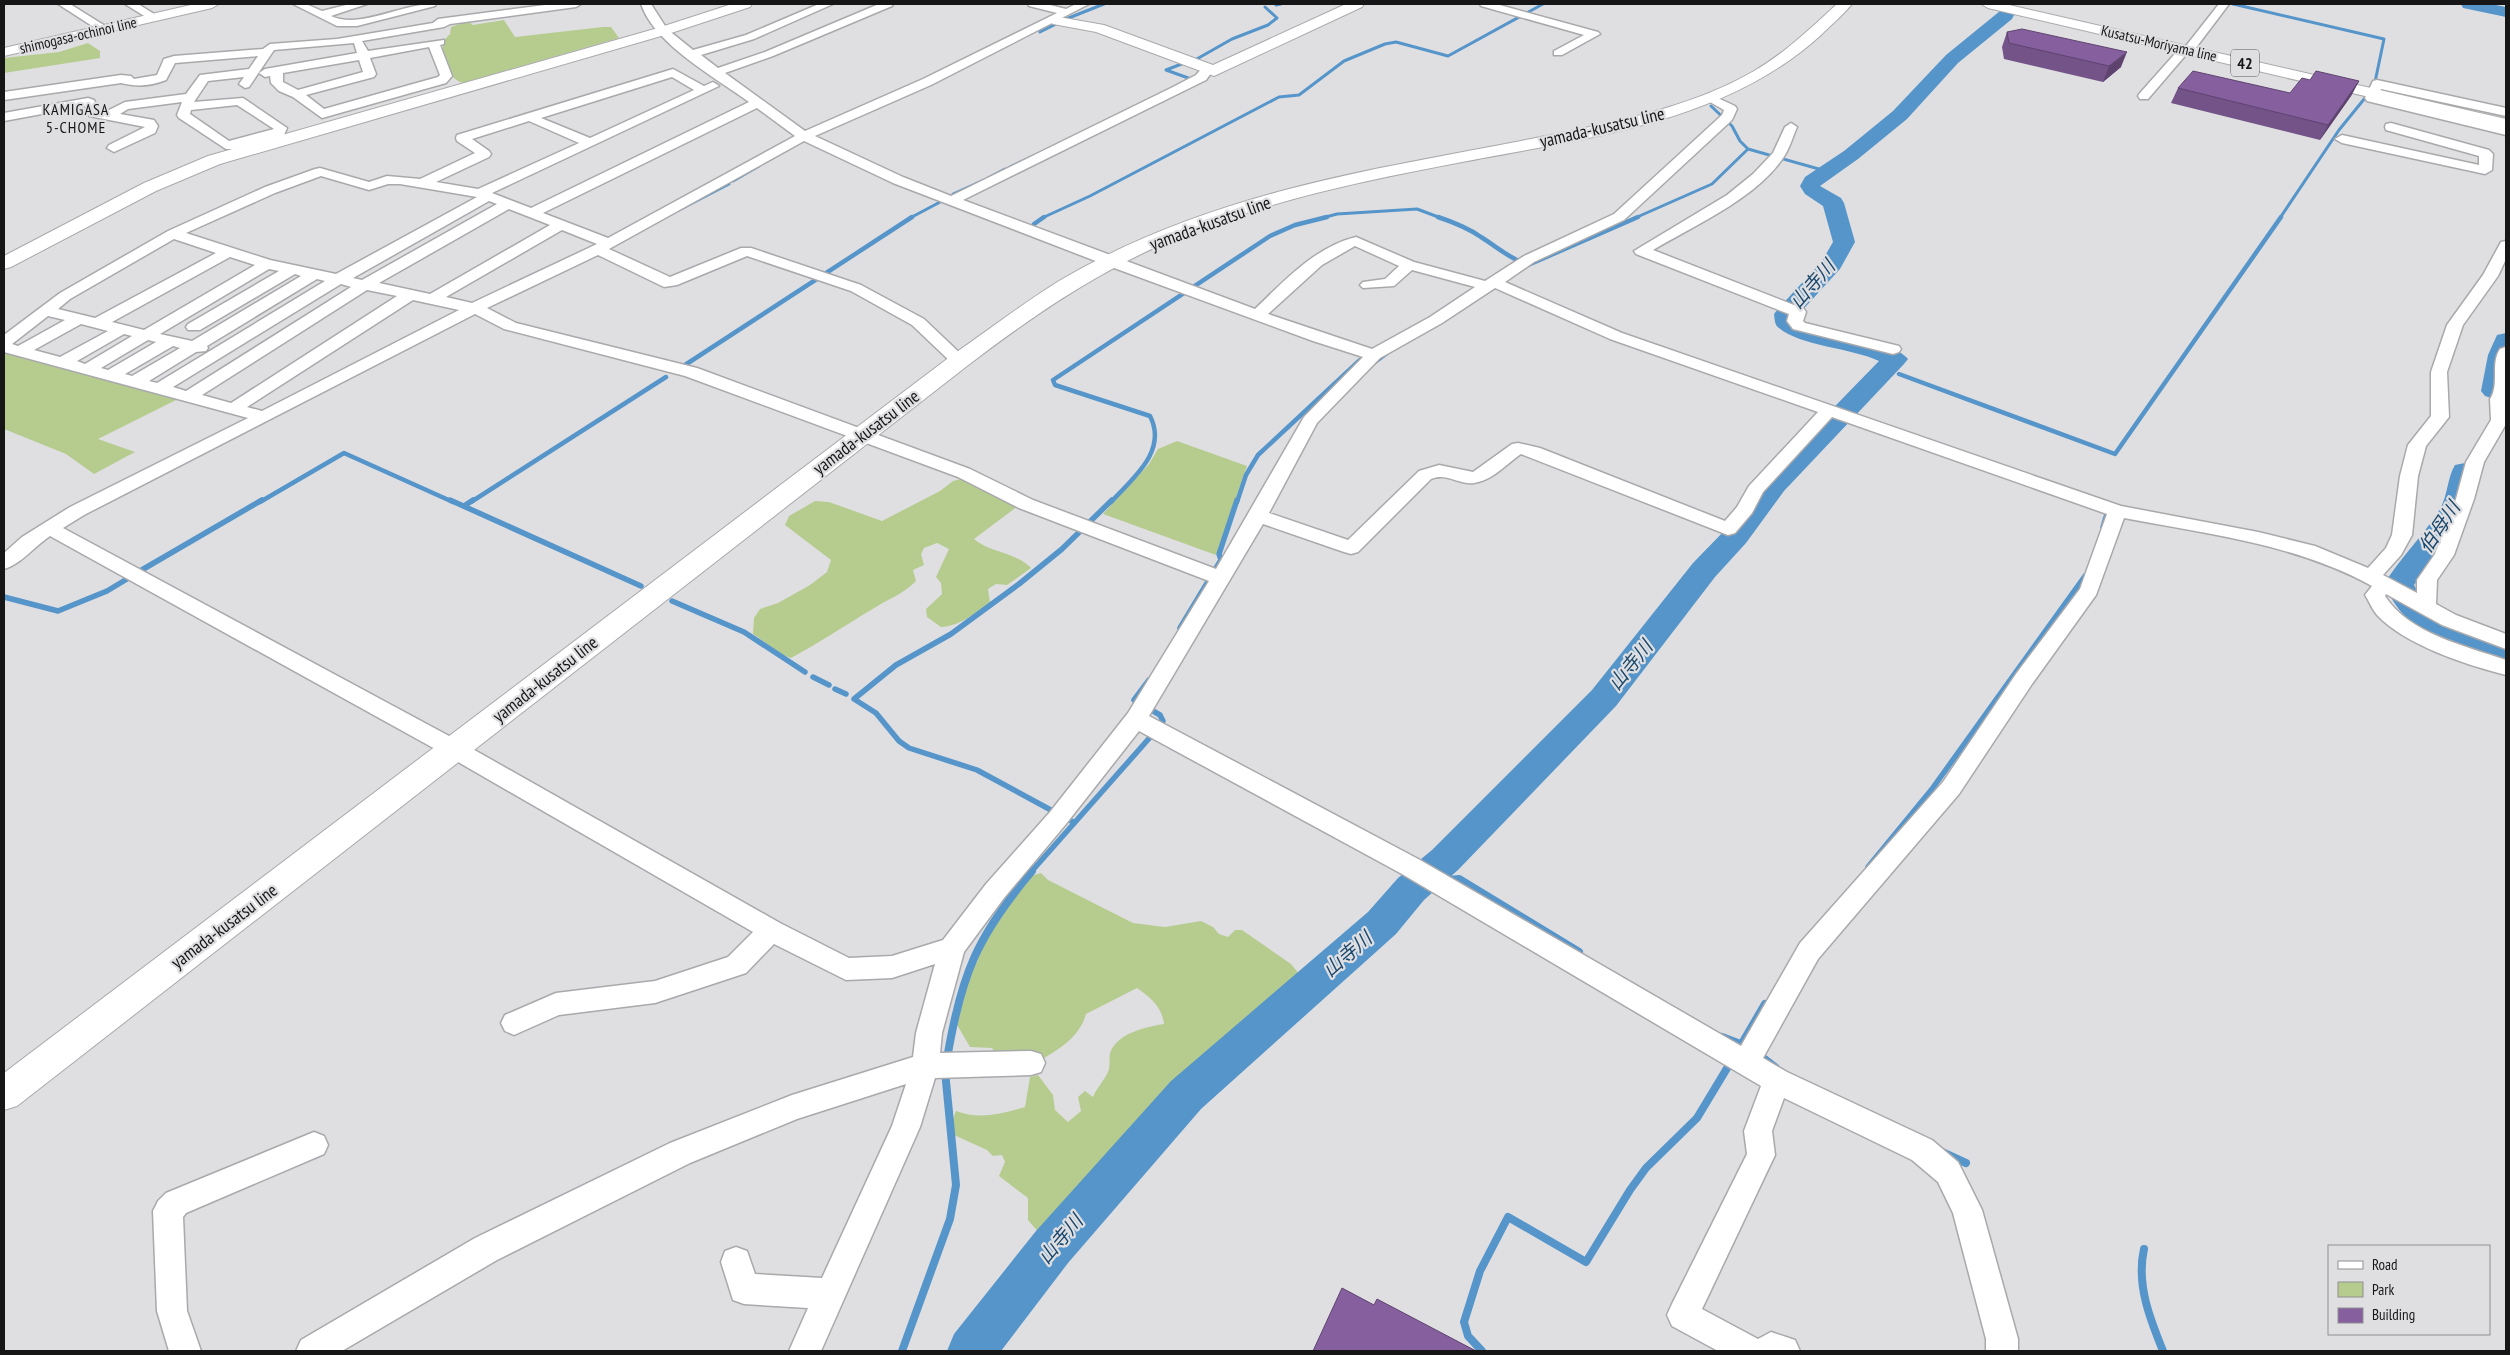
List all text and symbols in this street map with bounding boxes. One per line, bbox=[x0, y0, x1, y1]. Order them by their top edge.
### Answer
street label: shimogasa-ochinoi line bbox=[17, 12, 139, 58]
street label: Kusatsu-Moriyama line bbox=[2099, 20, 2219, 66]
road number: 42 bbox=[2231, 49, 2259, 76]
district label: KAMIGASA 5-CHOME bbox=[43, 99, 109, 137]
street label: yamada-kusatsu line bbox=[1537, 101, 1667, 153]
street label: yamada-kusatsu line bbox=[1146, 190, 1274, 256]
water label: 山寺川 bbox=[1784, 253, 1841, 313]
street label: yamada-kusatsu line bbox=[808, 385, 924, 479]
water label: 伯母川 bbox=[2413, 495, 2466, 557]
street label: yamada-kusatsu line bbox=[488, 631, 602, 727]
water label: 山寺川 bbox=[1603, 634, 1659, 695]
street label: yamada-kusatsu line bbox=[166, 879, 282, 973]
water label: 山寺川 bbox=[1318, 925, 1378, 982]
water label: 山寺川 bbox=[1032, 1208, 1089, 1269]
legend bbox=[2328, 1245, 2490, 1335]
text: Road bbox=[2372, 1255, 2398, 1274]
text: Park bbox=[2372, 1280, 2394, 1299]
text: Building bbox=[2372, 1305, 2415, 1324]

